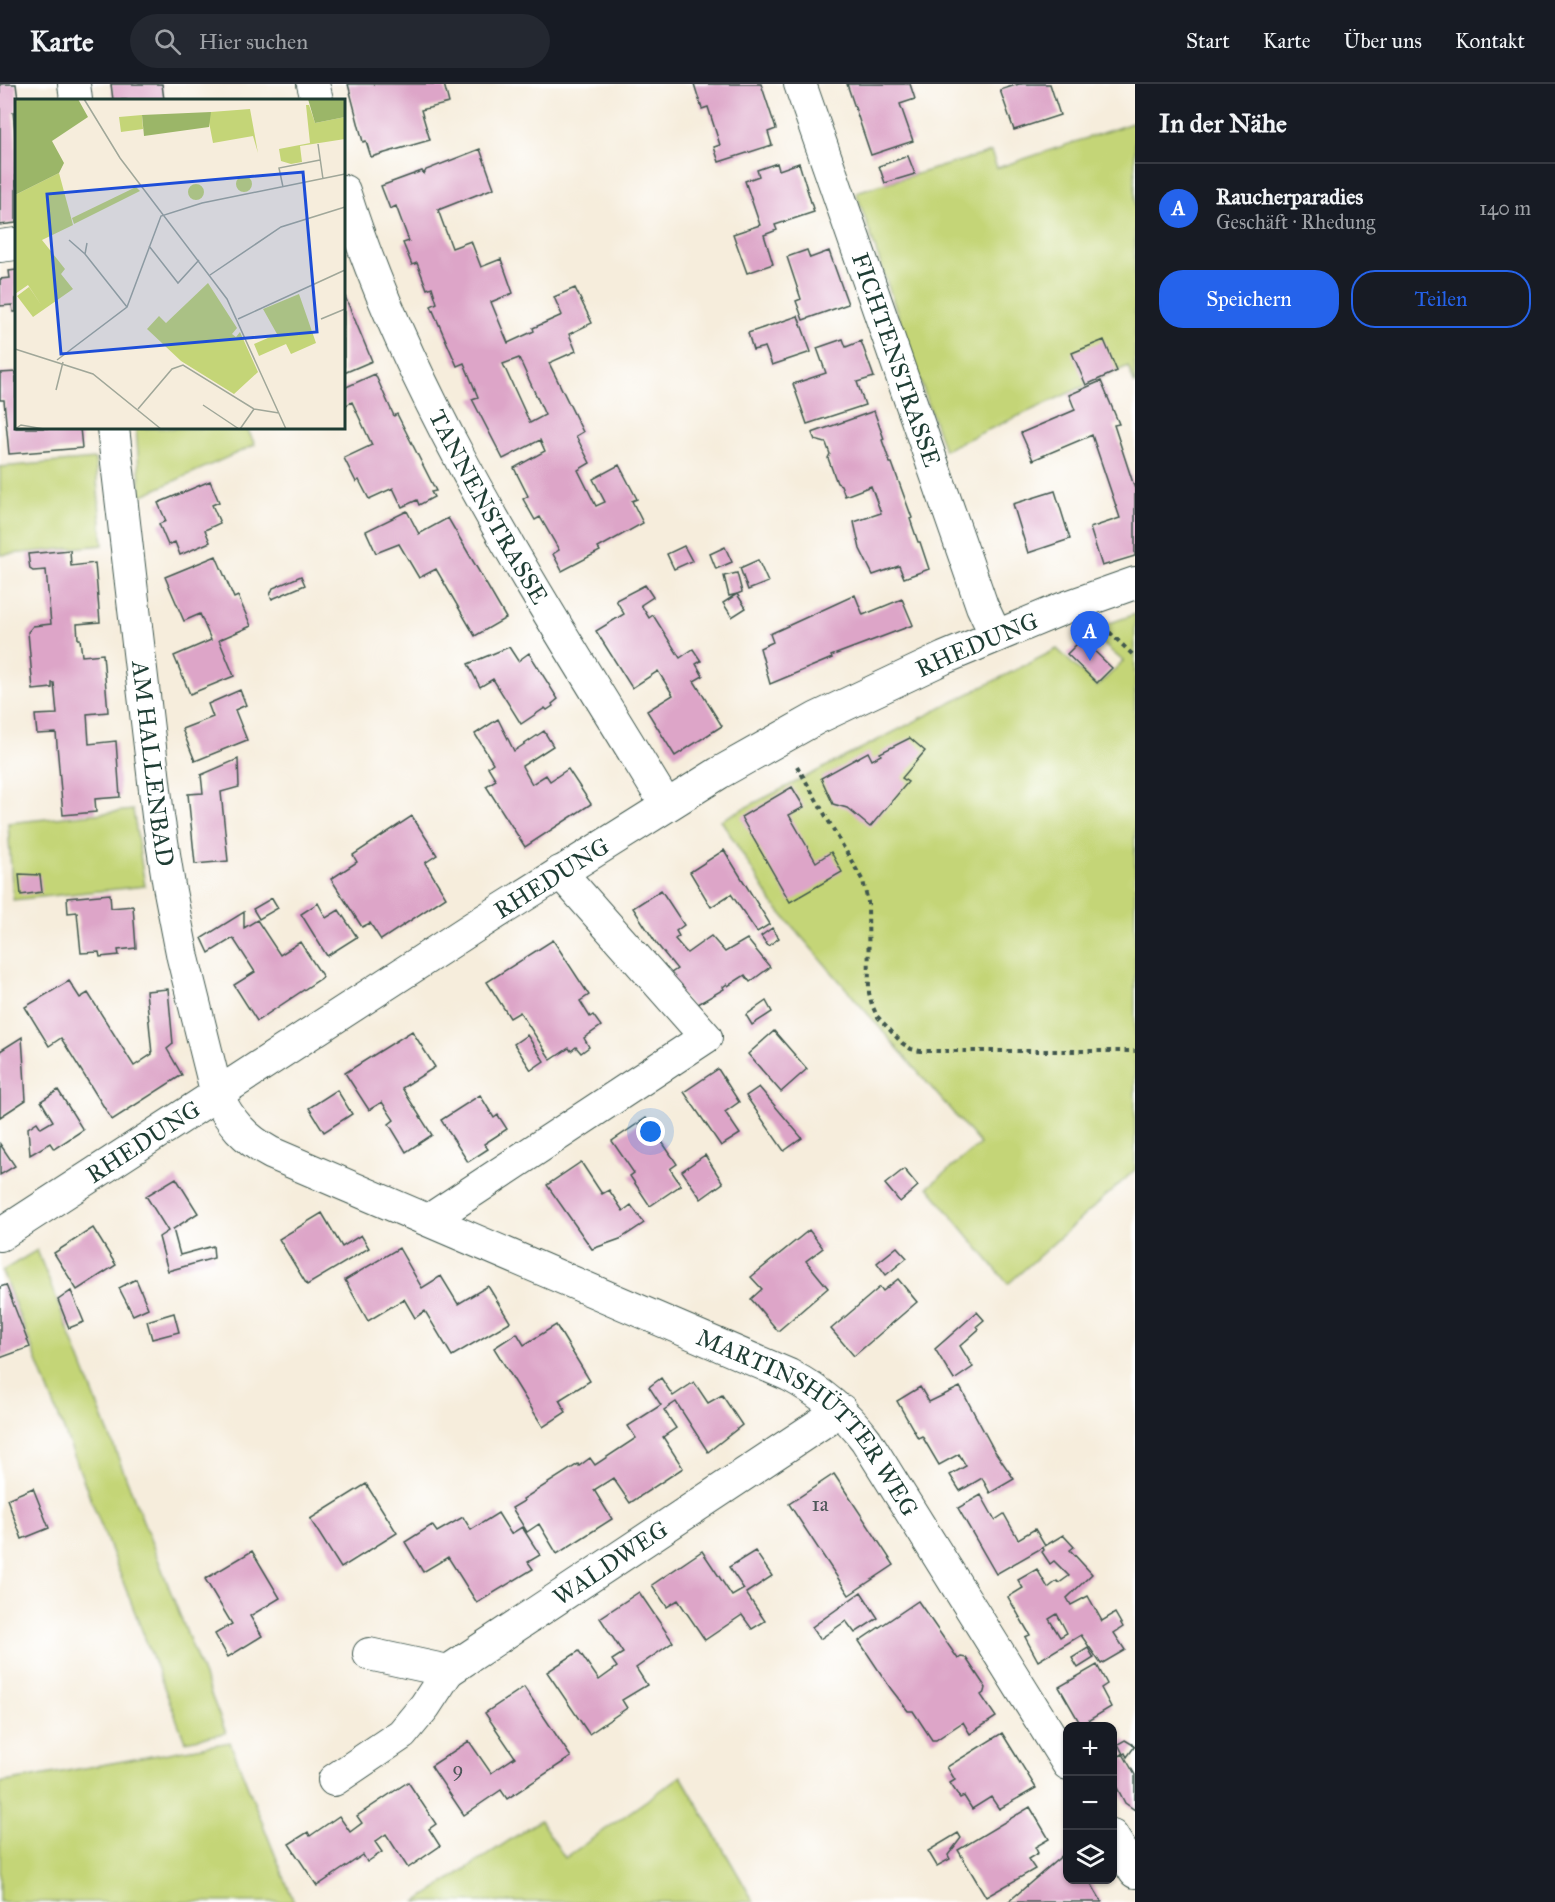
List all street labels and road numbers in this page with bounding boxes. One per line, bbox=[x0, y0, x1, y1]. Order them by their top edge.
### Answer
street label: FICHTENSTRASSE bbox=[845, 249, 947, 471]
street label: TANNENSTRASSE bbox=[422, 404, 555, 610]
street label: RHEDUNG bbox=[911, 605, 1043, 684]
street label: AM HALLENBAD bbox=[125, 658, 181, 869]
street label: RHEDUNG bbox=[489, 831, 615, 926]
street label: RHEDUNG bbox=[81, 1094, 206, 1190]
street label: MARTINSHÜTTER WEG bbox=[692, 1322, 925, 1522]
street label: WALDWEG bbox=[547, 1514, 674, 1612]

